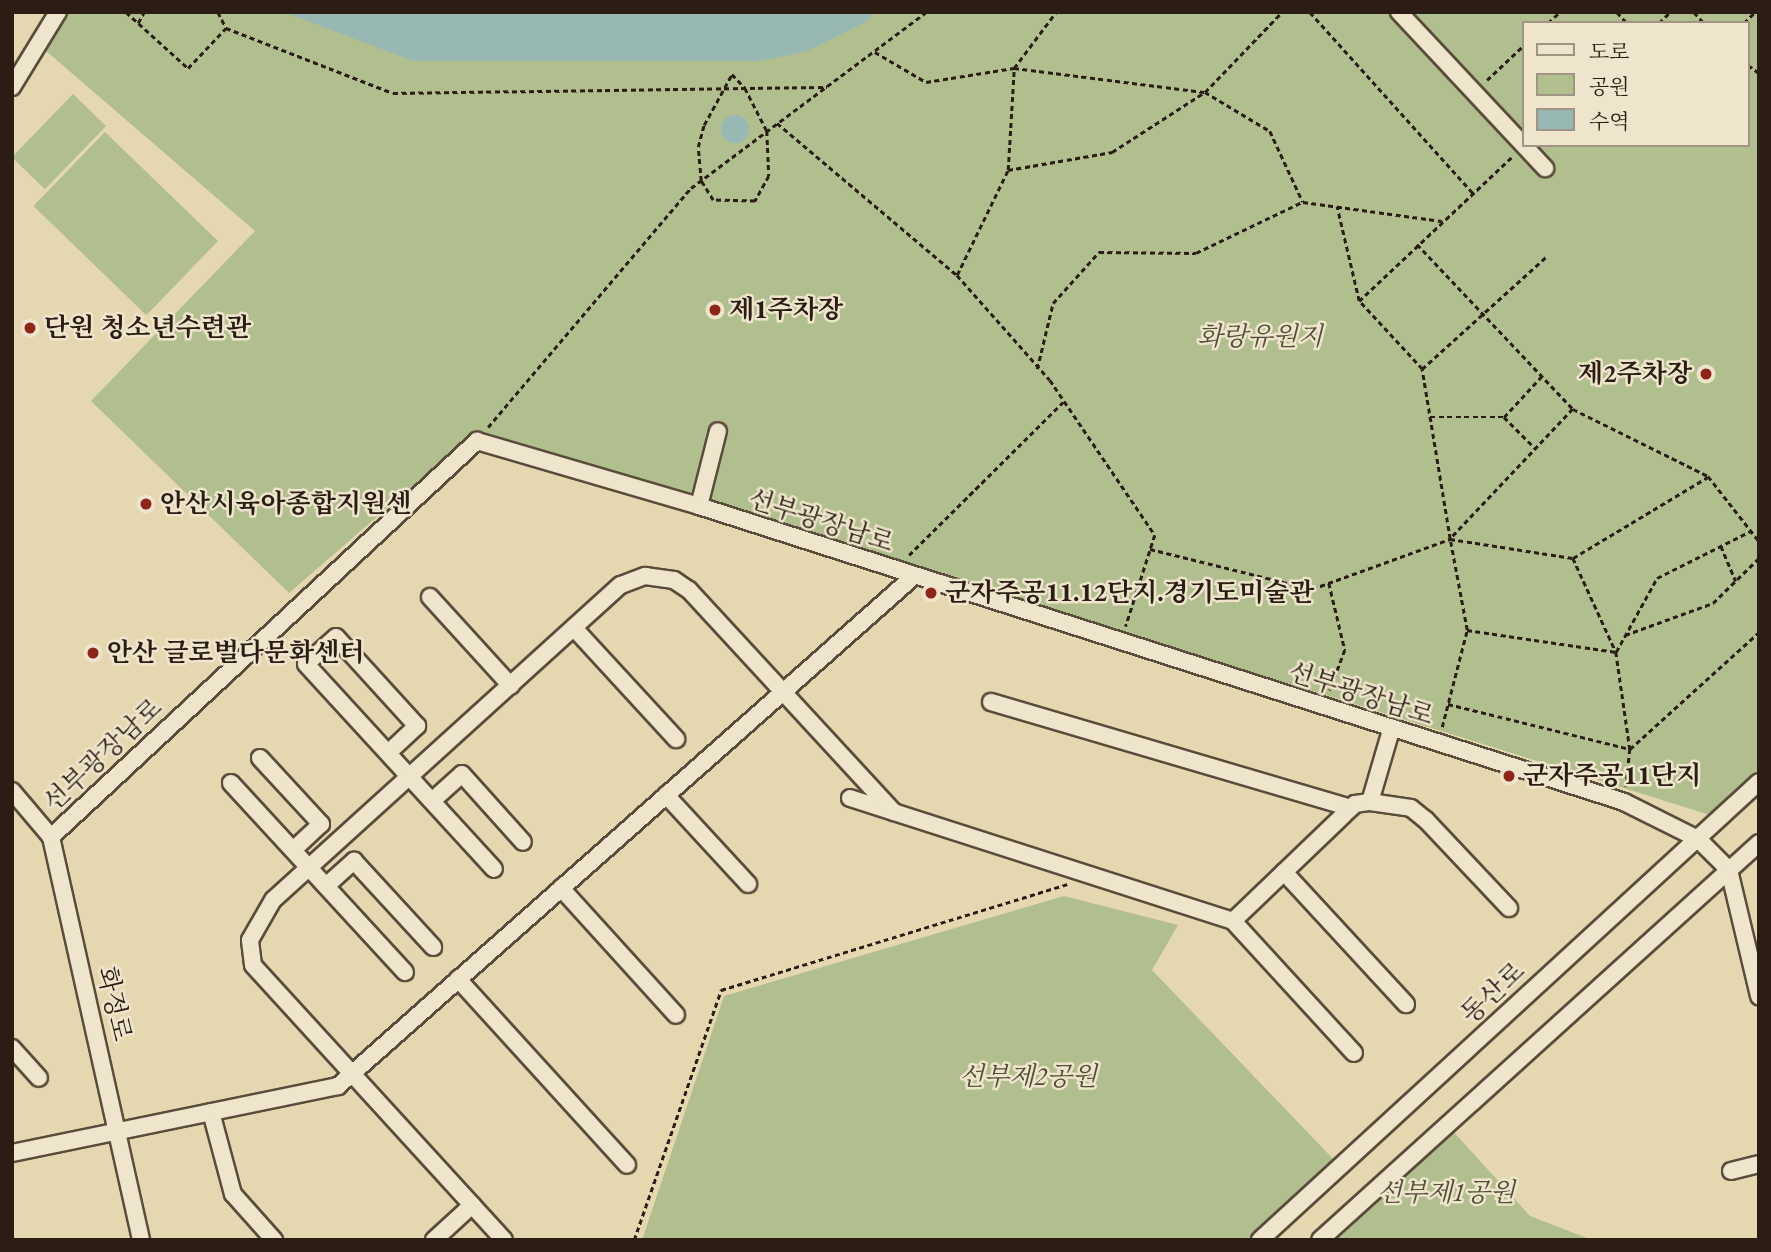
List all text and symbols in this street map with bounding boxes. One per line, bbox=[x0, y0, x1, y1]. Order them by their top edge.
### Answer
legend bbox=[1522, 21, 1750, 147]
text: 도로 bbox=[1589, 38, 1630, 65]
text: 공원 bbox=[1589, 73, 1630, 100]
text: 수역 bbox=[1589, 108, 1630, 135]
place label: 제1주차장 bbox=[729, 294, 843, 326]
marker: 제1주차장 bbox=[707, 302, 723, 318]
place label: 단원 청소년수련관 bbox=[44, 312, 251, 344]
marker: 단원 청소년수련관 bbox=[22, 320, 38, 336]
park label: 화랑유원지 bbox=[1197, 321, 1323, 353]
place label: 제2주차장 bbox=[1578, 358, 1692, 390]
marker: 제2주차장 bbox=[1698, 366, 1714, 382]
street label: 선부광장남로 bbox=[745, 483, 897, 559]
place label: 안산시육아종합지원센 bbox=[160, 488, 411, 520]
marker: 안산시육아종합지원센 bbox=[138, 496, 154, 512]
place label: 군자주공11.12단지.경기도미술관 bbox=[945, 577, 1314, 609]
marker: 군자주공11.12단지.경기도미술관 bbox=[923, 585, 939, 601]
place label: 안산 글로벌다문화센터 bbox=[107, 637, 364, 669]
marker: 안산 글로벌다문화센터 bbox=[85, 645, 101, 661]
street label: 선부광장남로 bbox=[1285, 656, 1437, 732]
street label: 선부광장남로 bbox=[37, 692, 169, 818]
place label: 군자주공11단지 bbox=[1523, 760, 1701, 792]
marker: 군자주공11단지 bbox=[1501, 768, 1517, 784]
street label: 동산로 bbox=[1455, 956, 1531, 1030]
street label: 화정로 bbox=[90, 964, 138, 1044]
park label: 선부제2공원 bbox=[959, 1061, 1097, 1093]
park label: 선부제1공원 bbox=[1377, 1177, 1515, 1209]

